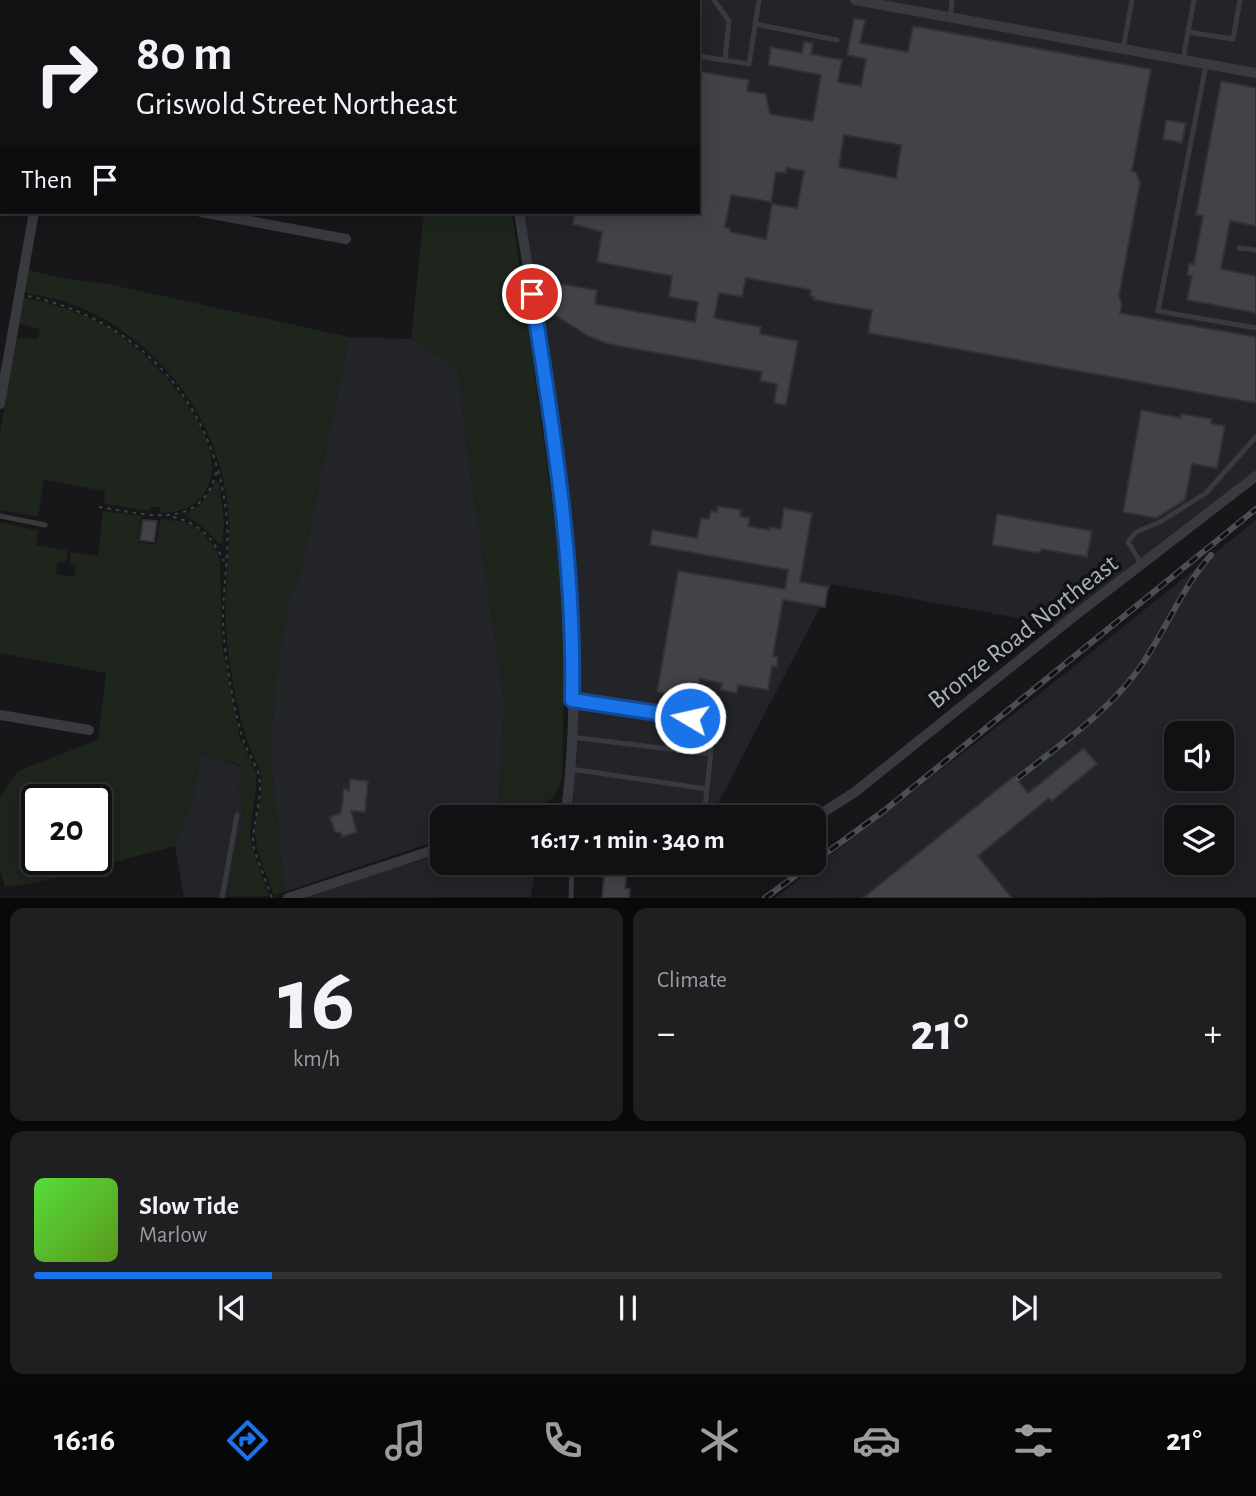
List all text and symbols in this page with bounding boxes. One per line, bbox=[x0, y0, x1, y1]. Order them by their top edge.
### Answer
icon: right bbox=[21, 28, 112, 119]
text: 80 m bbox=[136, 30, 233, 79]
text: Griswold Street Northeast bbox=[136, 88, 457, 120]
icon: arrive bbox=[86, 161, 124, 199]
text: Then bbox=[21, 167, 72, 193]
pin bbox=[502, 264, 562, 324]
icon: arrive bbox=[513, 275, 551, 313]
street label: Bronze Road Northeast bbox=[923, 550, 1123, 714]
position arrow bbox=[653, 681, 727, 755]
map controls bbox=[1164, 721, 1234, 875]
button: sound bbox=[1164, 721, 1234, 791]
speed limit sign: 20 bbox=[21, 784, 112, 875]
button: layers bbox=[1164, 805, 1234, 875]
text: 16:17 · 1 min · 340 m bbox=[531, 827, 725, 853]
text: 16 bbox=[278, 955, 355, 1046]
text: Climate bbox=[657, 969, 727, 992]
text: 21° bbox=[910, 1007, 969, 1059]
text: − bbox=[657, 1015, 675, 1053]
text: + bbox=[1204, 1015, 1222, 1053]
text: km/h bbox=[293, 1048, 340, 1071]
text: Slow Tide bbox=[139, 1193, 239, 1219]
text: Marlow bbox=[139, 1224, 207, 1247]
icon: previous bbox=[213, 1289, 251, 1327]
icon: pause bbox=[609, 1289, 647, 1327]
icon: next bbox=[1005, 1289, 1043, 1327]
icon: directions bbox=[223, 1416, 272, 1465]
icon: music bbox=[381, 1416, 430, 1465]
icon: phone bbox=[538, 1416, 587, 1465]
icon: climate bbox=[695, 1416, 744, 1465]
icon: car bbox=[852, 1416, 901, 1465]
icon: filters bbox=[1009, 1416, 1058, 1465]
text: 16:16 bbox=[54, 1424, 115, 1456]
text: 21° bbox=[1166, 1424, 1202, 1456]

